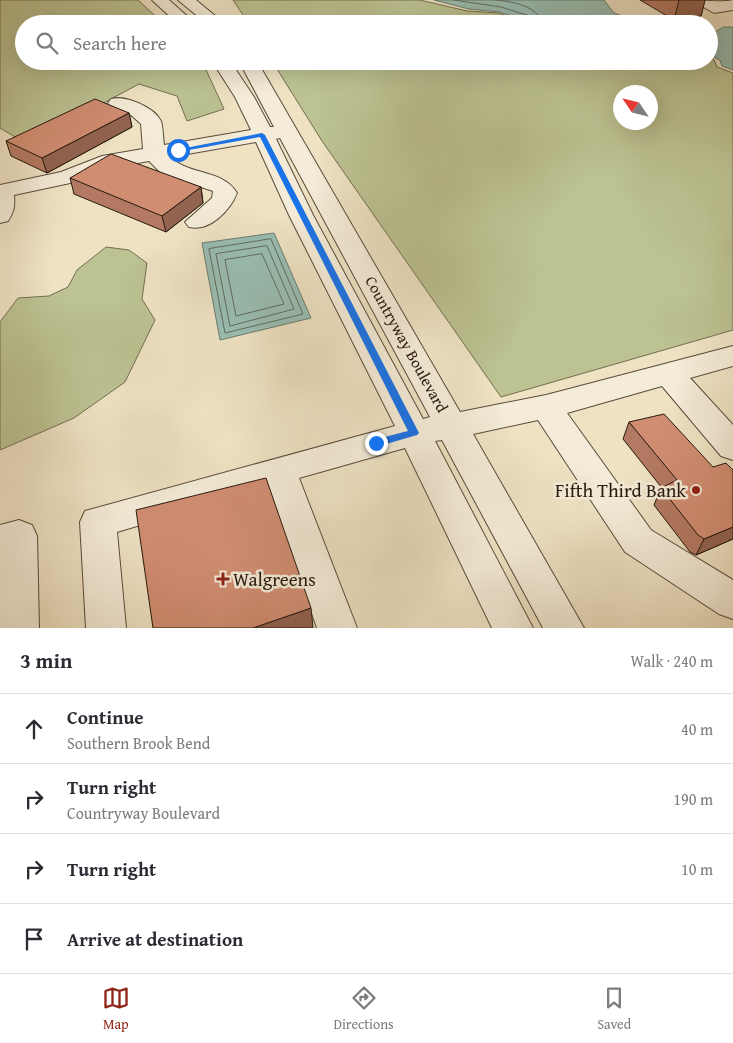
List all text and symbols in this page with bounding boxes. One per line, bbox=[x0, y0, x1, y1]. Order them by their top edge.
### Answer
search box bbox=[15, 15, 718, 70]
icon: search bbox=[33, 29, 61, 57]
text: Search here bbox=[73, 29, 167, 57]
north arrow bbox=[613, 85, 658, 130]
route start bbox=[167, 139, 190, 162]
street label: Countryway Boulevard bbox=[359, 271, 455, 417]
route end bbox=[365, 432, 388, 455]
place label: Fifth Third Bank bbox=[555, 476, 686, 504]
marker: Fifth Third Bank bbox=[690, 484, 702, 496]
place label: Walgreens bbox=[233, 565, 316, 593]
marker: Walgreens bbox=[217, 573, 229, 585]
text: 3 min bbox=[20, 645, 72, 676]
text: Walk · 240 m bbox=[630, 649, 713, 673]
text: Continue bbox=[67, 703, 144, 731]
icon: ahead bbox=[20, 715, 48, 743]
text: 40 m bbox=[681, 717, 713, 741]
text: Southern Brook Bend bbox=[67, 731, 210, 755]
text: Turn right bbox=[67, 773, 156, 801]
icon: right bbox=[20, 785, 48, 813]
text: 190 m bbox=[673, 787, 713, 811]
text: Countryway Boulevard bbox=[67, 801, 220, 825]
icon: right bbox=[20, 855, 48, 883]
text: Turn right bbox=[67, 855, 156, 883]
text: 10 m bbox=[681, 857, 713, 881]
icon: arrive bbox=[20, 925, 48, 953]
text: Arrive at destination bbox=[67, 925, 243, 953]
tab: Map bbox=[102, 984, 130, 1034]
tab: Directions bbox=[333, 984, 394, 1034]
tab: Saved bbox=[597, 984, 631, 1034]

